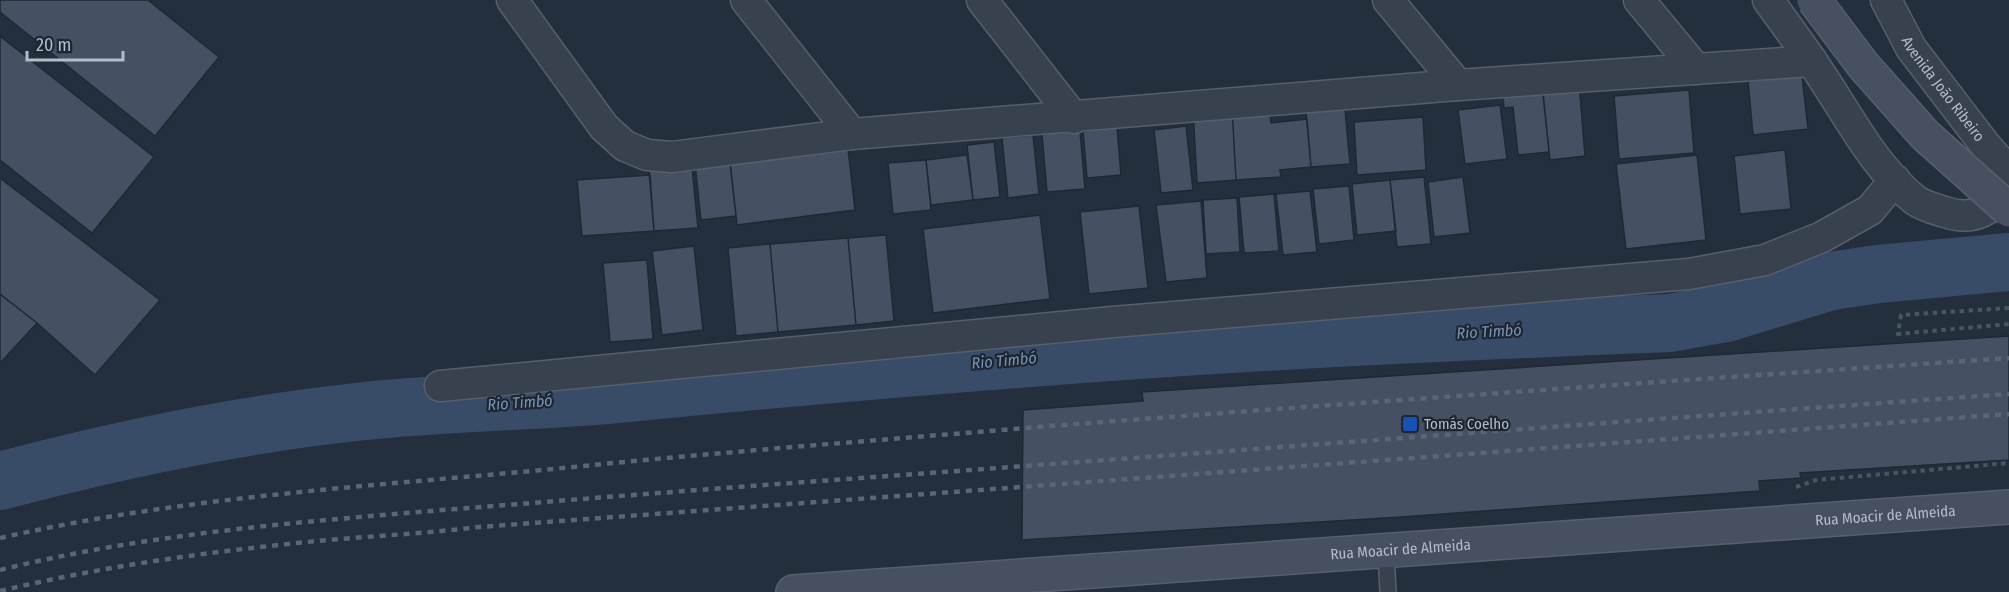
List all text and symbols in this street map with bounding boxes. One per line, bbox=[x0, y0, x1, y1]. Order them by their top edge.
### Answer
scale bar bbox=[27, 24, 123, 62]
street label: Avenida João Ribeiro bbox=[1898, 33, 1988, 145]
text: 20 m bbox=[36, 34, 71, 56]
water label: Rio Timbó bbox=[1456, 320, 1522, 343]
water label: Rio Timbó bbox=[971, 348, 1037, 373]
water label: Rio Timbó bbox=[487, 391, 553, 414]
marker: Tomás Coelho bbox=[1401, 415, 1419, 433]
place label: Tomás Coelho bbox=[1424, 415, 1509, 433]
street label: Rua Moacir de Almeida bbox=[1815, 502, 1956, 530]
street label: Rua Moacir de Almeida bbox=[1330, 536, 1471, 563]

